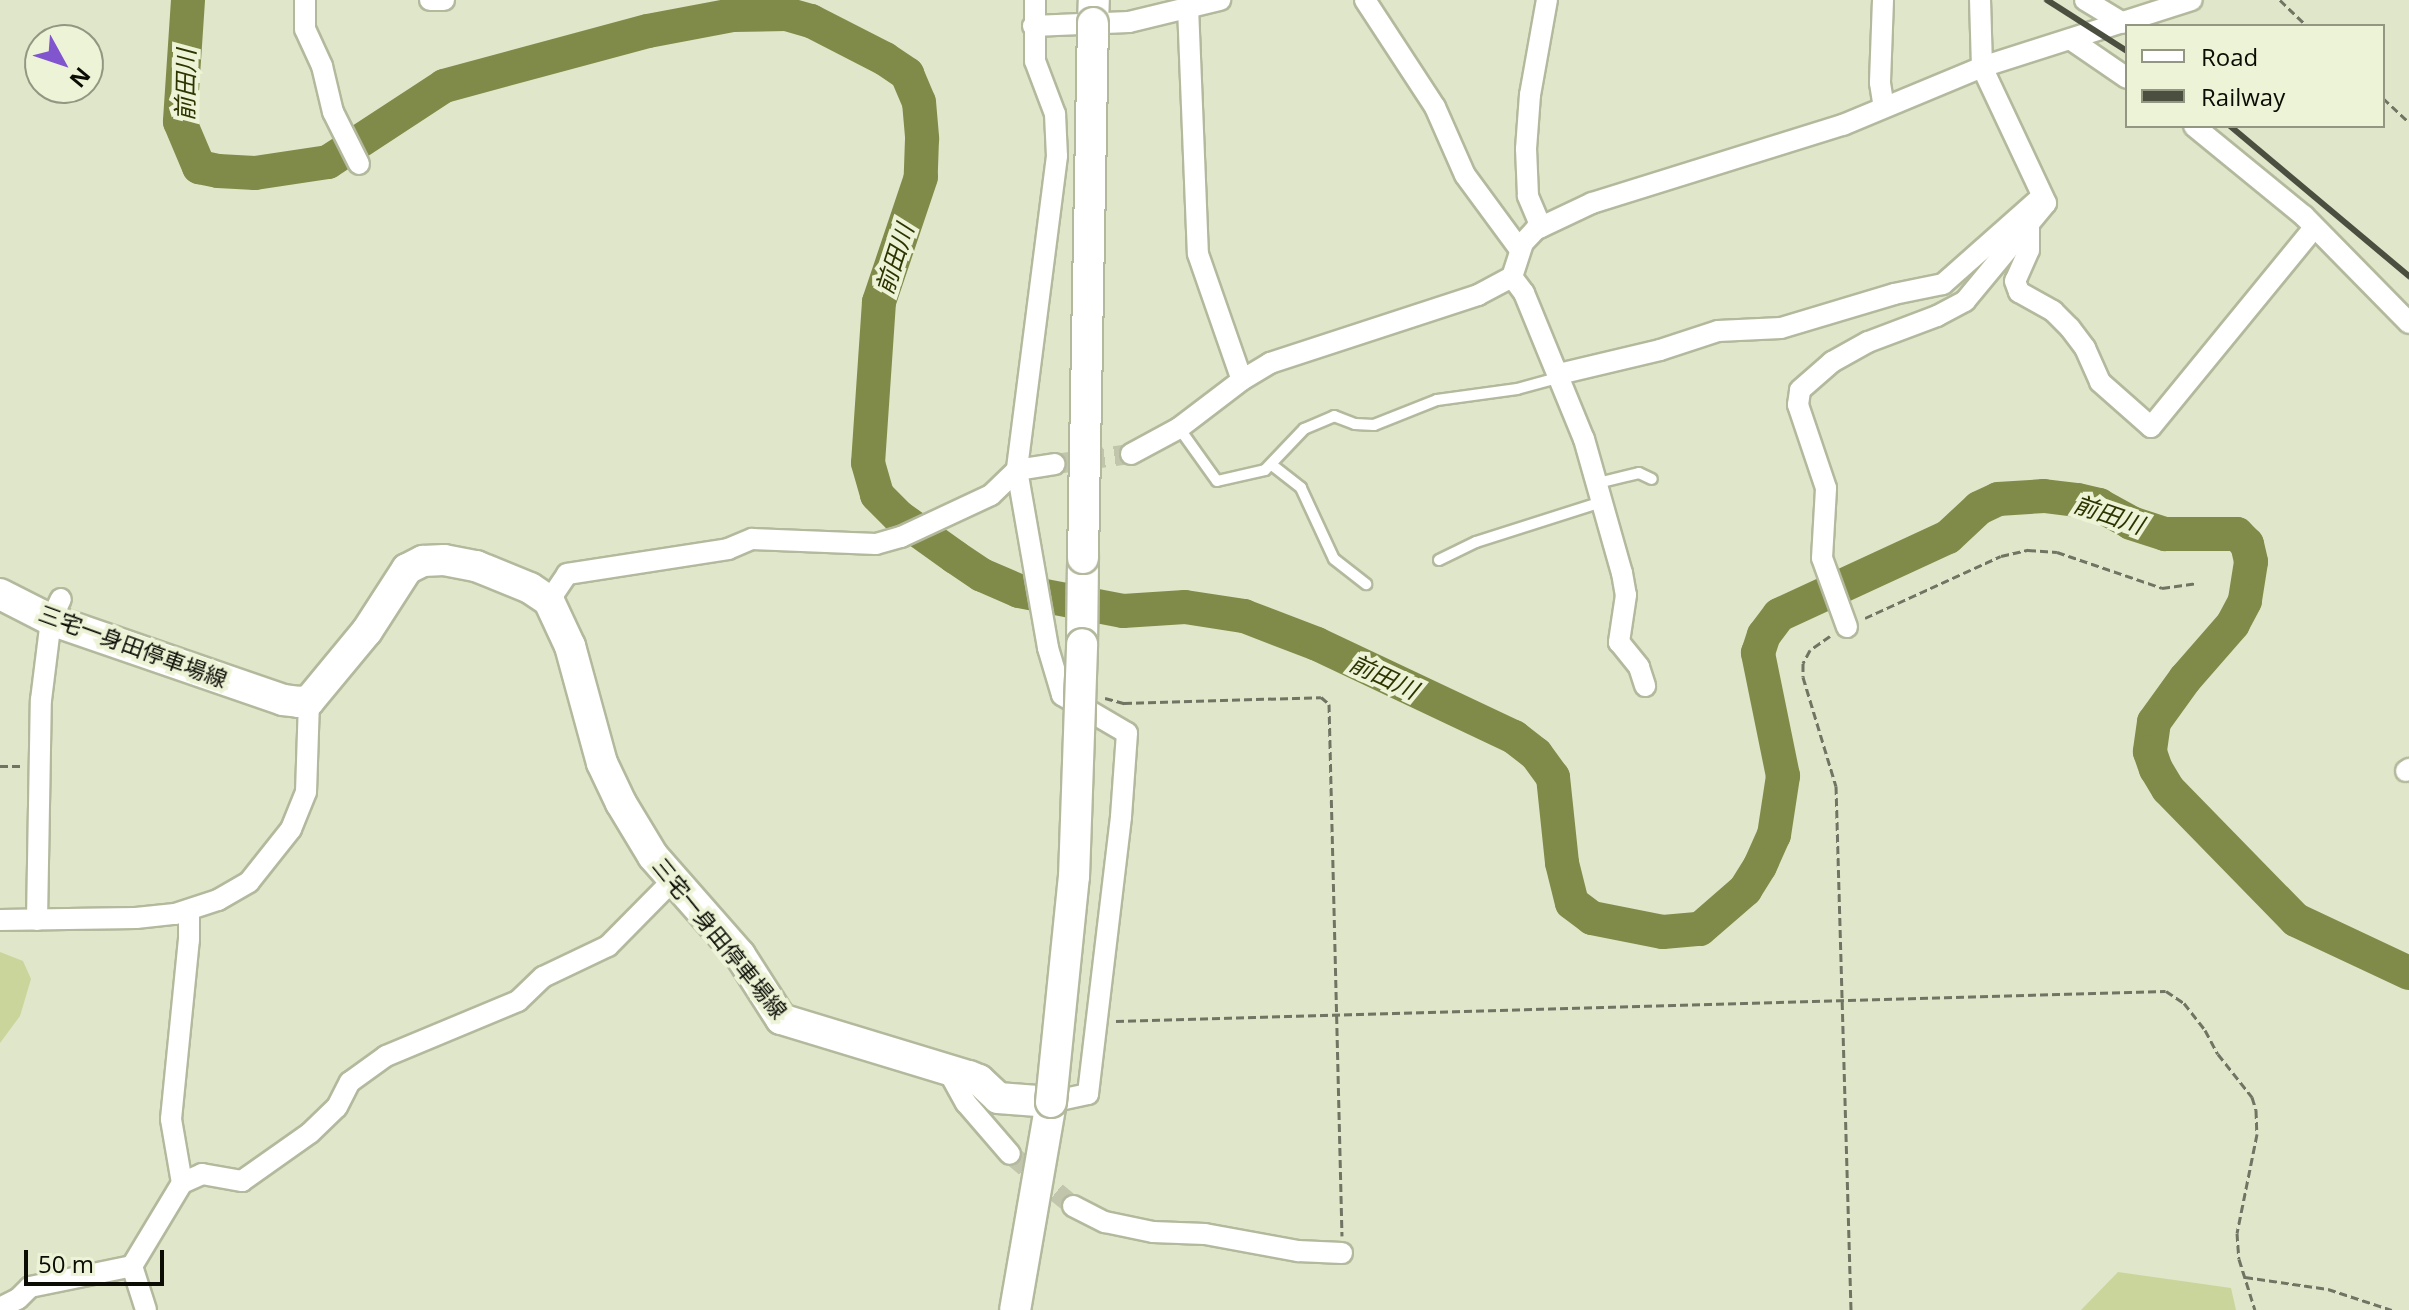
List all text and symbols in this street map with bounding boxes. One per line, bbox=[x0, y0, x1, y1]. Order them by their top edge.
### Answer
north arrow bbox=[24, 24, 104, 104]
legend bbox=[2125, 24, 2385, 128]
text: Road bbox=[2201, 40, 2258, 73]
water label: 前田川 bbox=[170, 49, 200, 121]
text: N bbox=[64, 62, 98, 95]
text: Railway bbox=[2201, 80, 2285, 113]
water label: 前田川 bbox=[869, 220, 919, 298]
water label: 前田川 bbox=[2070, 489, 2148, 539]
street label: 三宅一身田停車場線 bbox=[35, 600, 231, 692]
water label: 前田川 bbox=[1345, 648, 1423, 704]
street label: 三宅一身田停車場線 bbox=[647, 853, 793, 1023]
scale bar bbox=[28, 1234, 168, 1284]
text: 50 m bbox=[38, 1247, 94, 1280]

